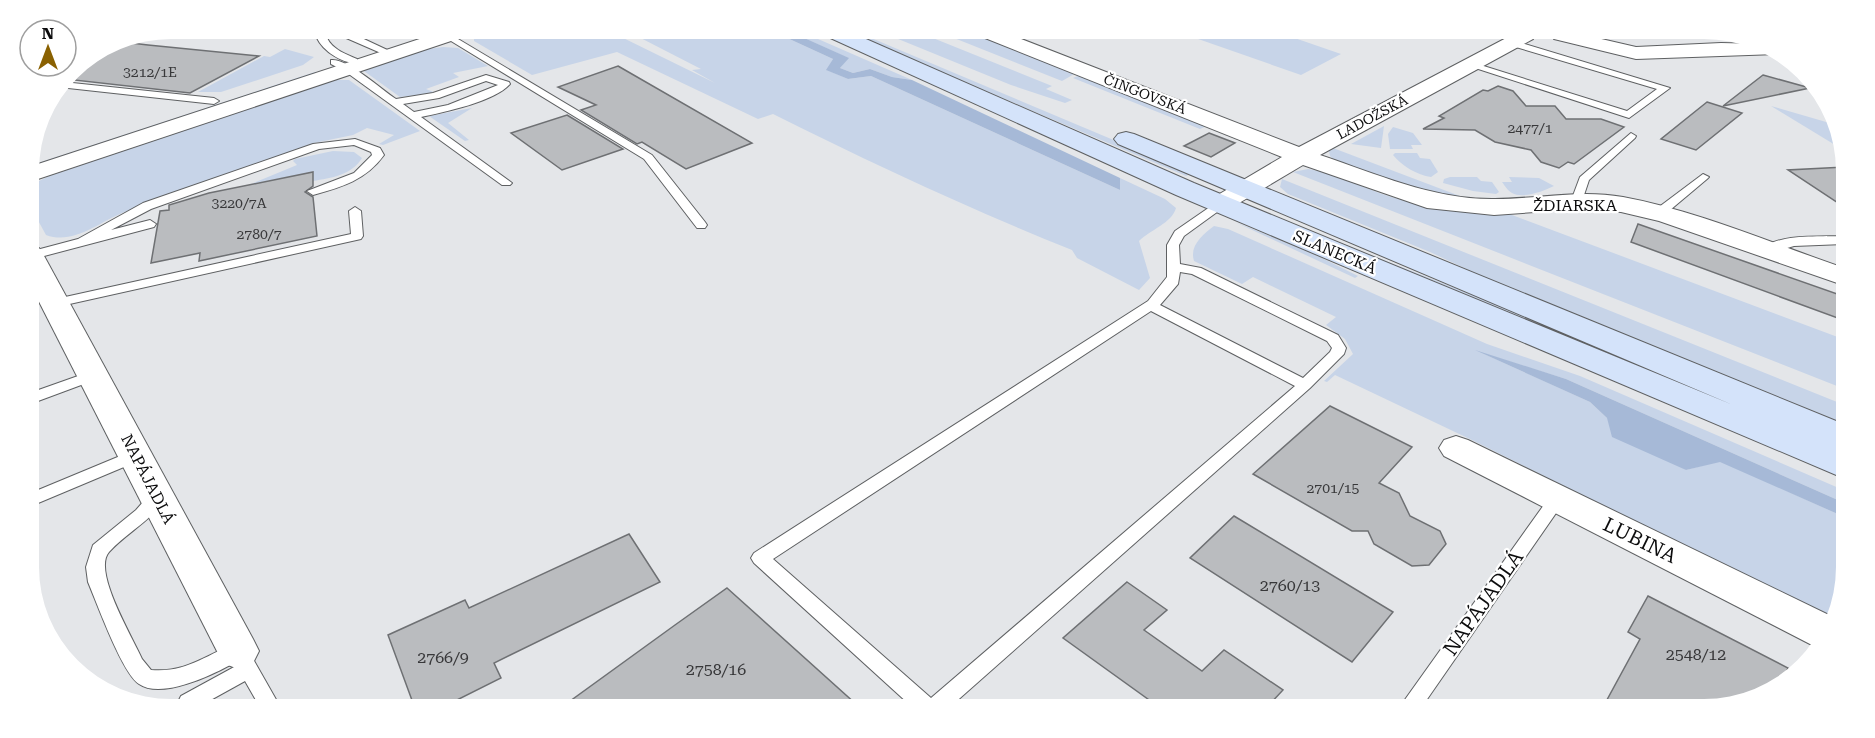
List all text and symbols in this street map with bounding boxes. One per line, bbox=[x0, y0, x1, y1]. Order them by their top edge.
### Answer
north arrow bbox=[18, 18, 78, 78]
text: N bbox=[42, 24, 54, 43]
house number: 3212/1E bbox=[123, 64, 177, 80]
street label: ČINGOVSKÁ bbox=[1102, 71, 1189, 117]
street label: LADOŽSKÁ bbox=[1334, 92, 1410, 142]
house number: 2477/1 bbox=[1507, 120, 1553, 136]
house number: 3220/7A bbox=[212, 195, 267, 211]
street label: ŽDIARSKA bbox=[1533, 196, 1618, 215]
house number: 2780/7 bbox=[236, 226, 282, 242]
street label: SLANECKÁ bbox=[1290, 226, 1380, 278]
street label: NAPÁJADLÁ bbox=[117, 431, 179, 528]
house number: 2701/15 bbox=[1307, 480, 1360, 496]
street label: LUBINA bbox=[1599, 512, 1681, 568]
street label: NAPÁJADLÁ bbox=[1438, 546, 1528, 660]
house number: 2760/13 bbox=[1260, 576, 1320, 595]
house number: 2548/12 bbox=[1666, 645, 1726, 664]
house number: 2766/9 bbox=[417, 648, 469, 667]
house number: 2758/16 bbox=[686, 660, 746, 679]

